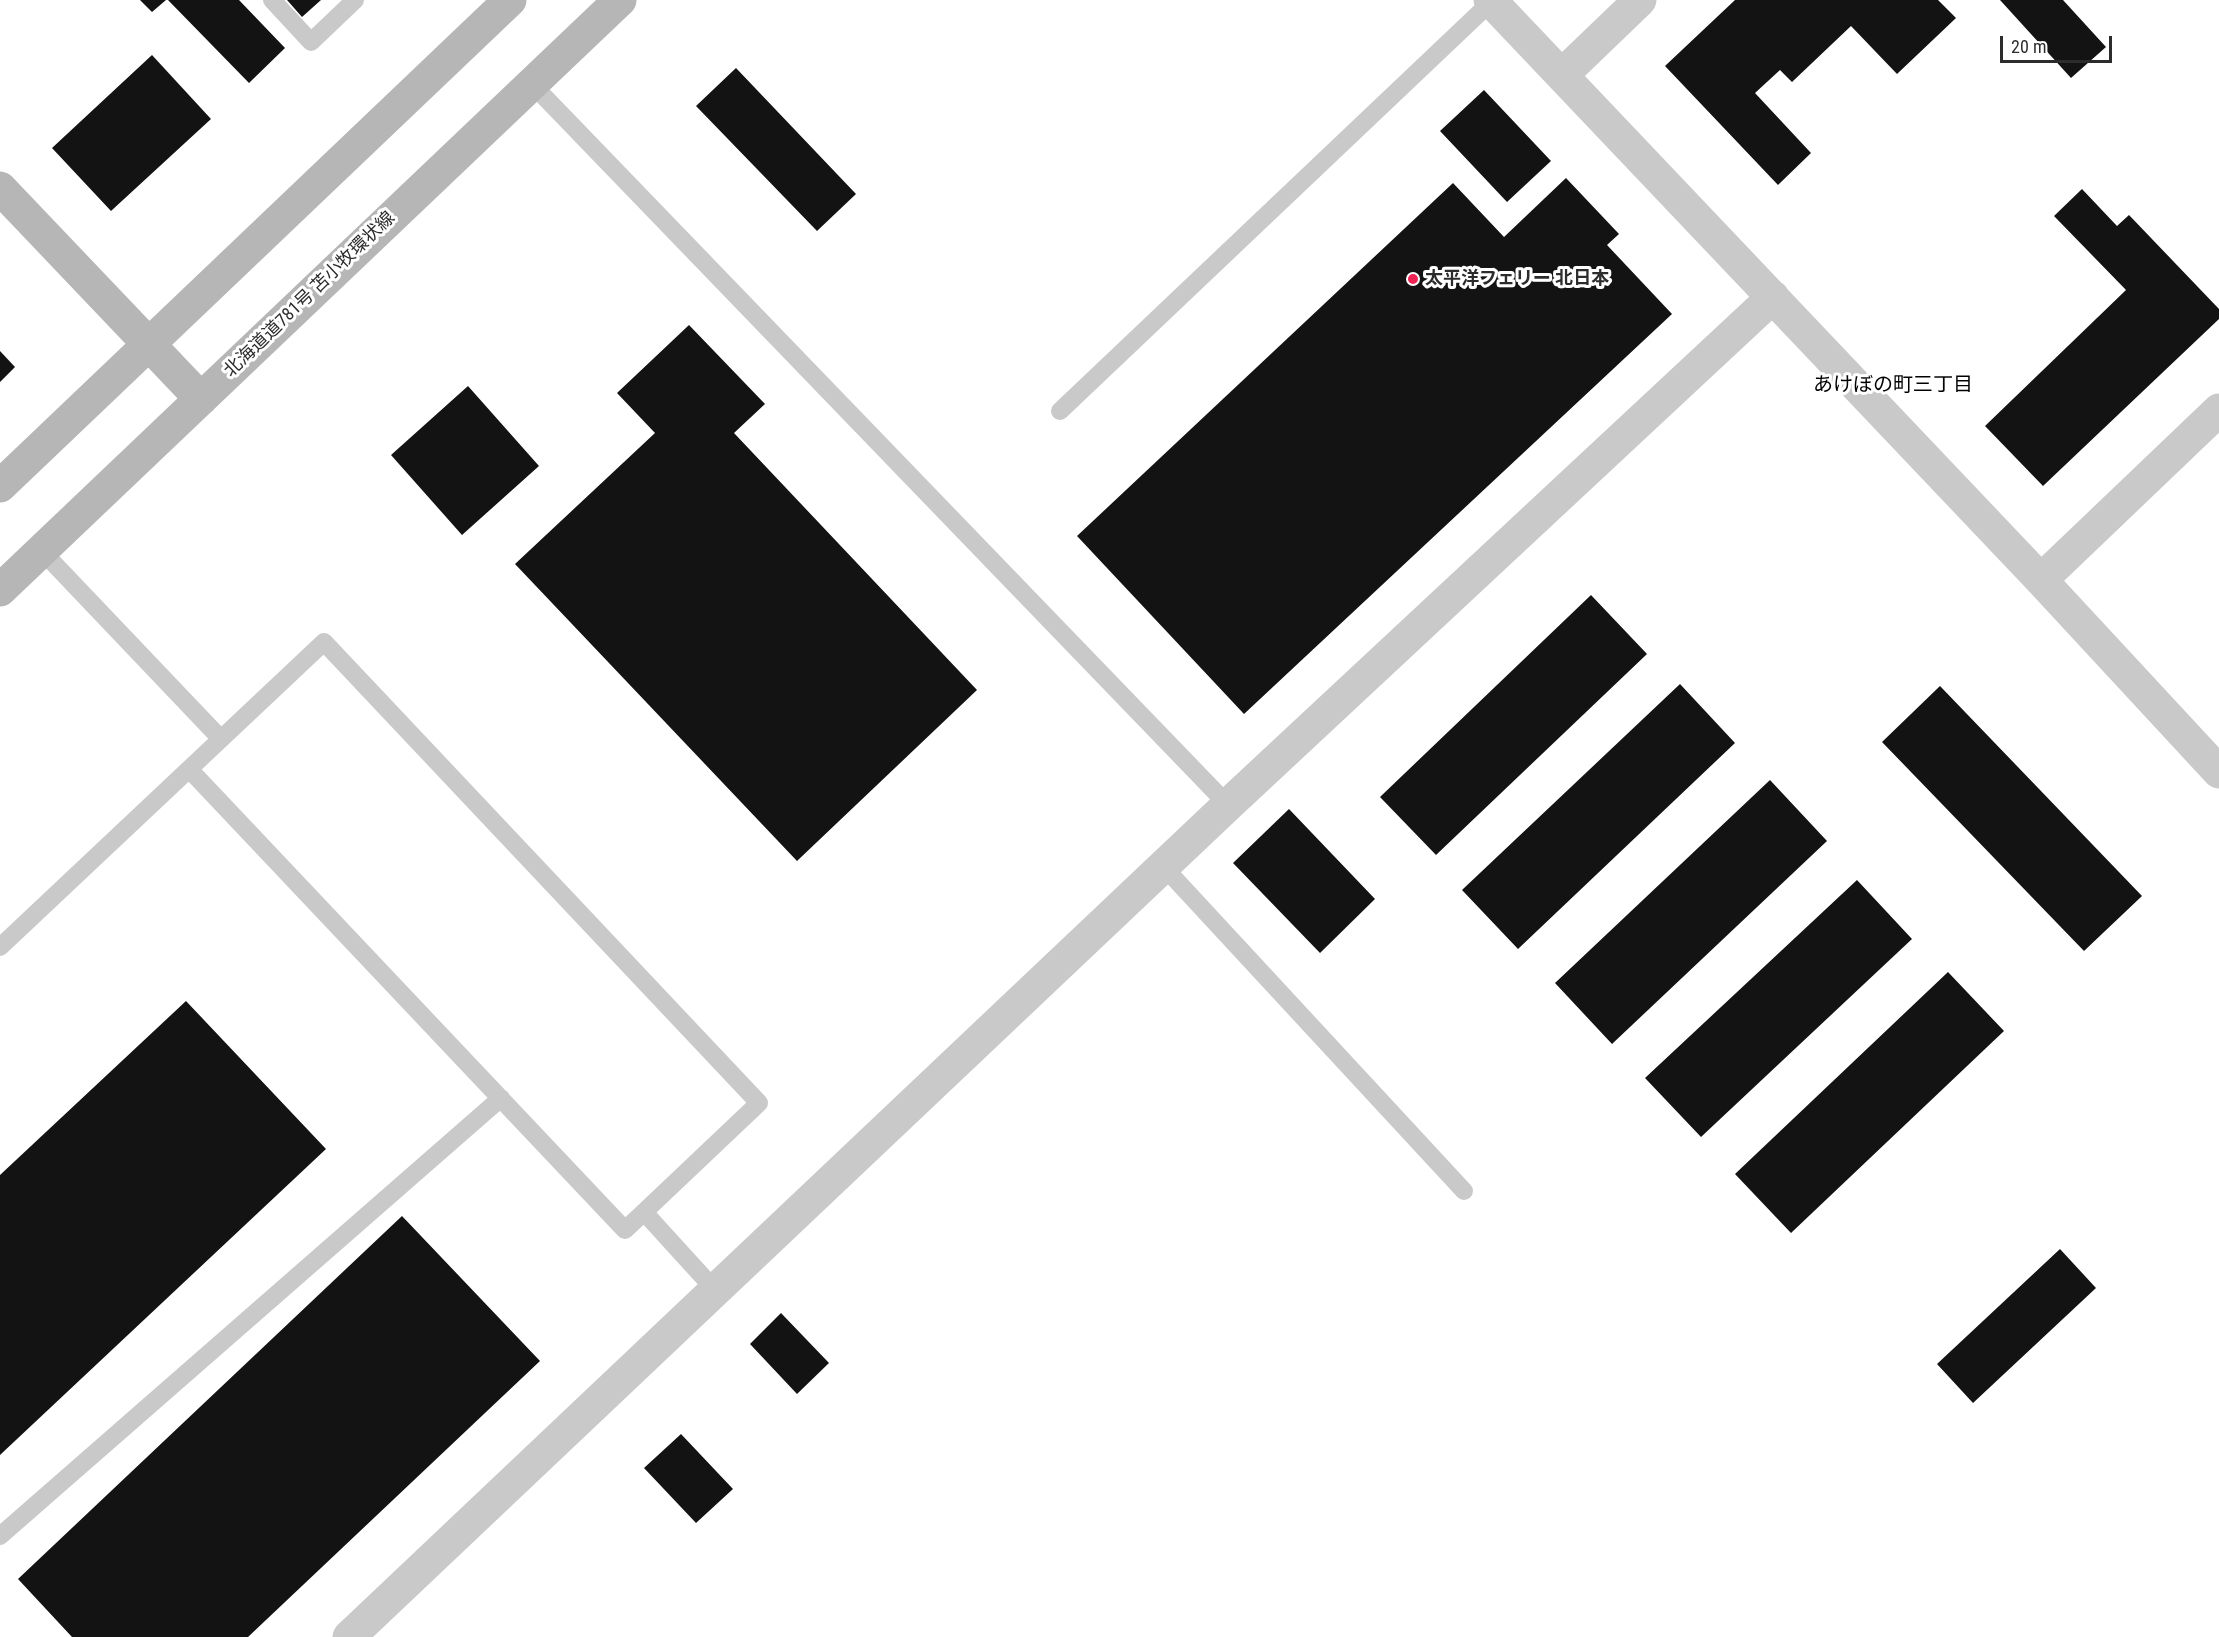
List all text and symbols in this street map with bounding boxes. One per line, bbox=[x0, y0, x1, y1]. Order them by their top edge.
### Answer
scale bar bbox=[2003, 24, 2116, 62]
text: 20 m bbox=[2011, 36, 2046, 57]
street label: 北海道道781号 苫小牧環状線 bbox=[220, 208, 400, 382]
place label: 太平洋フェリー 北日本 bbox=[1425, 268, 1609, 290]
marker: 太平洋フェリー 北日本 bbox=[1406, 272, 1420, 286]
district label: あけぼの町三丁目 bbox=[1813, 374, 1973, 398]

